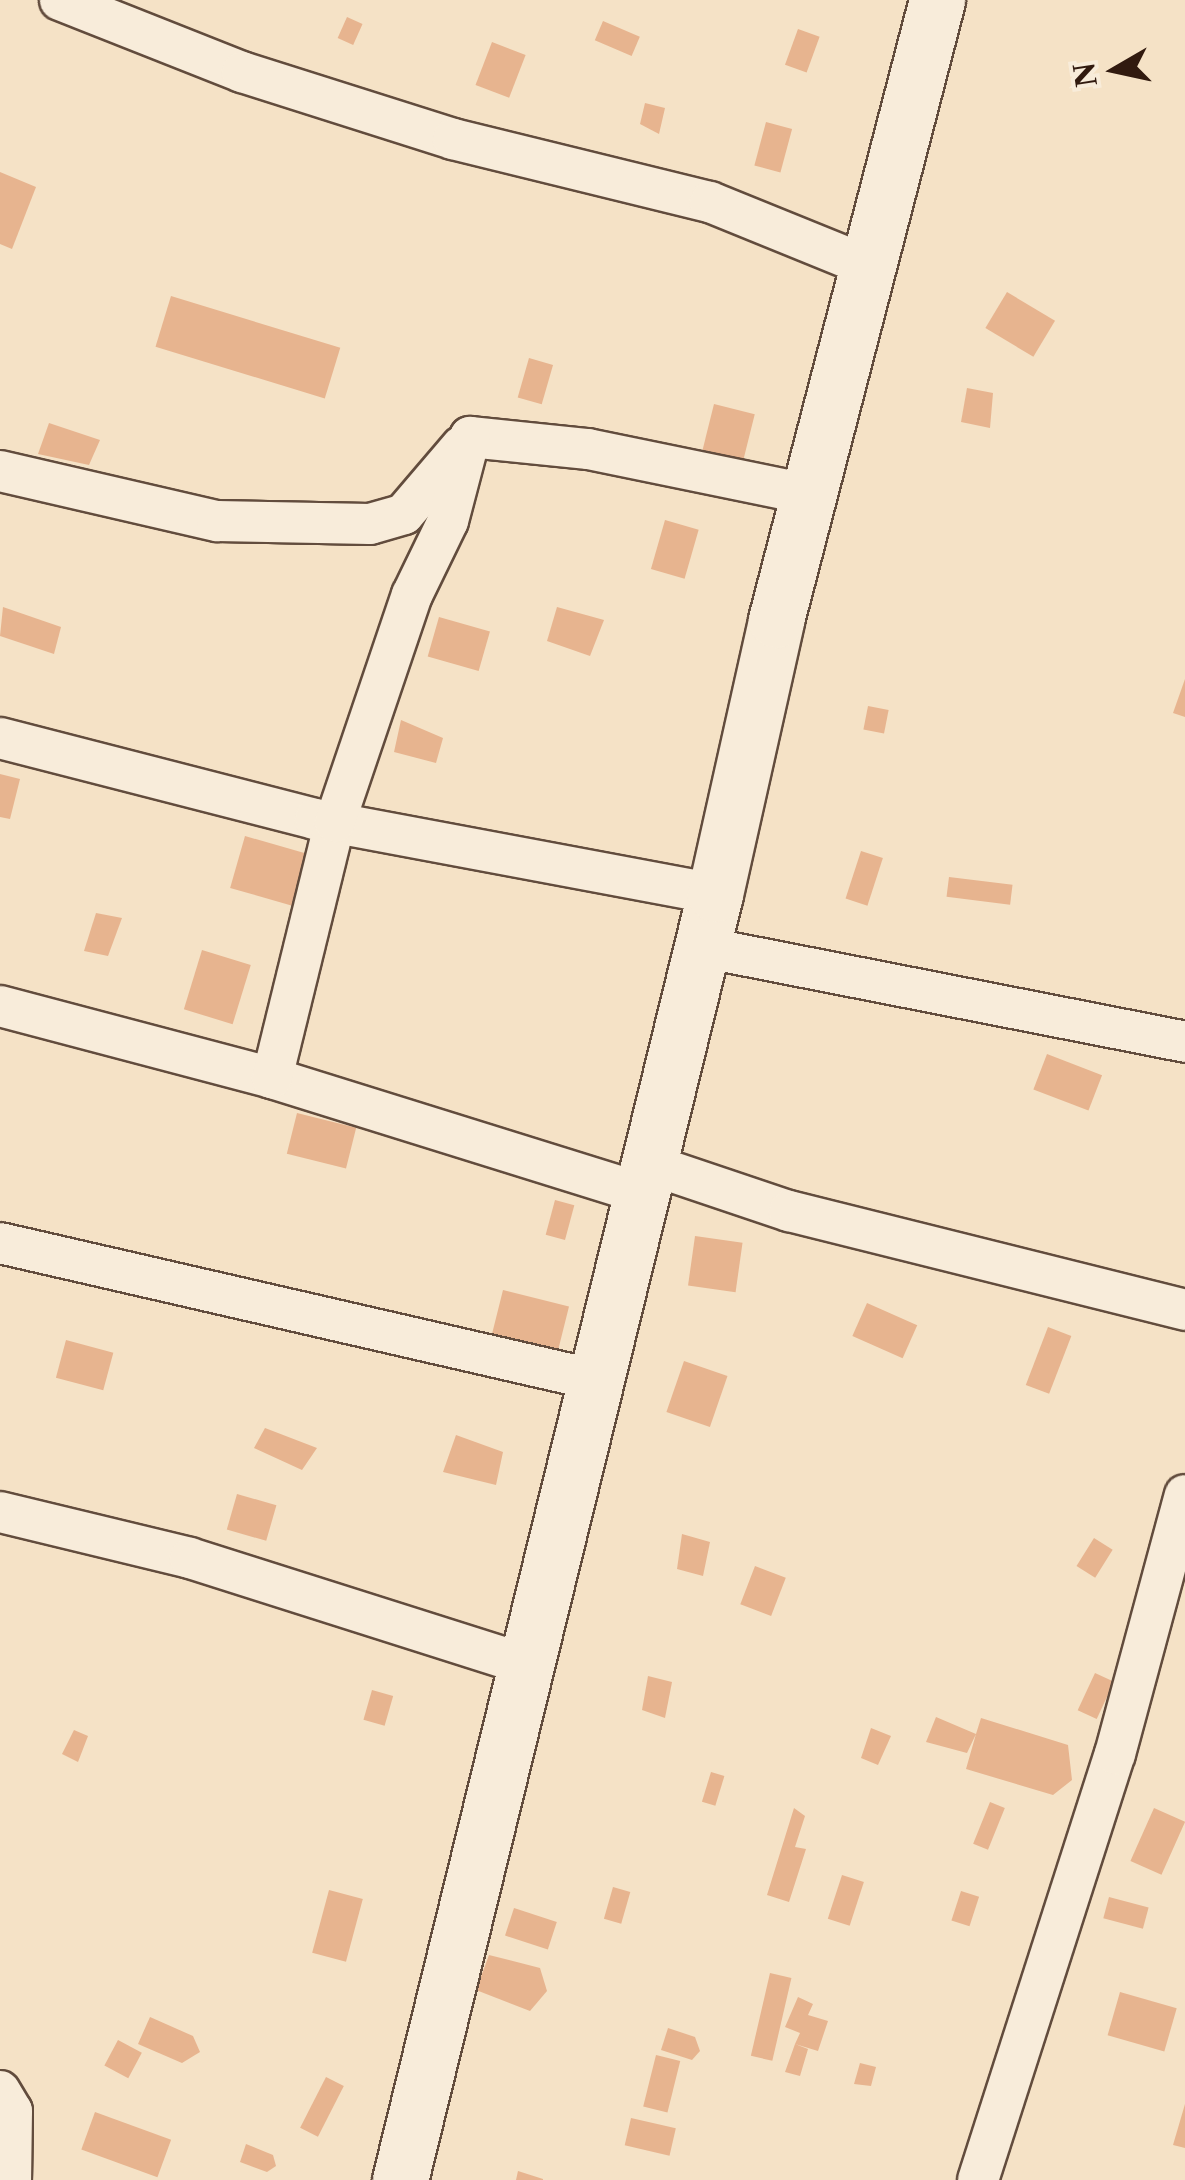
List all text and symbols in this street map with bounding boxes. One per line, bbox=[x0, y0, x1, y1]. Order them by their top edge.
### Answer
north arrow bbox=[1065, 20, 1165, 120]
text: N bbox=[1067, 60, 1104, 89]

